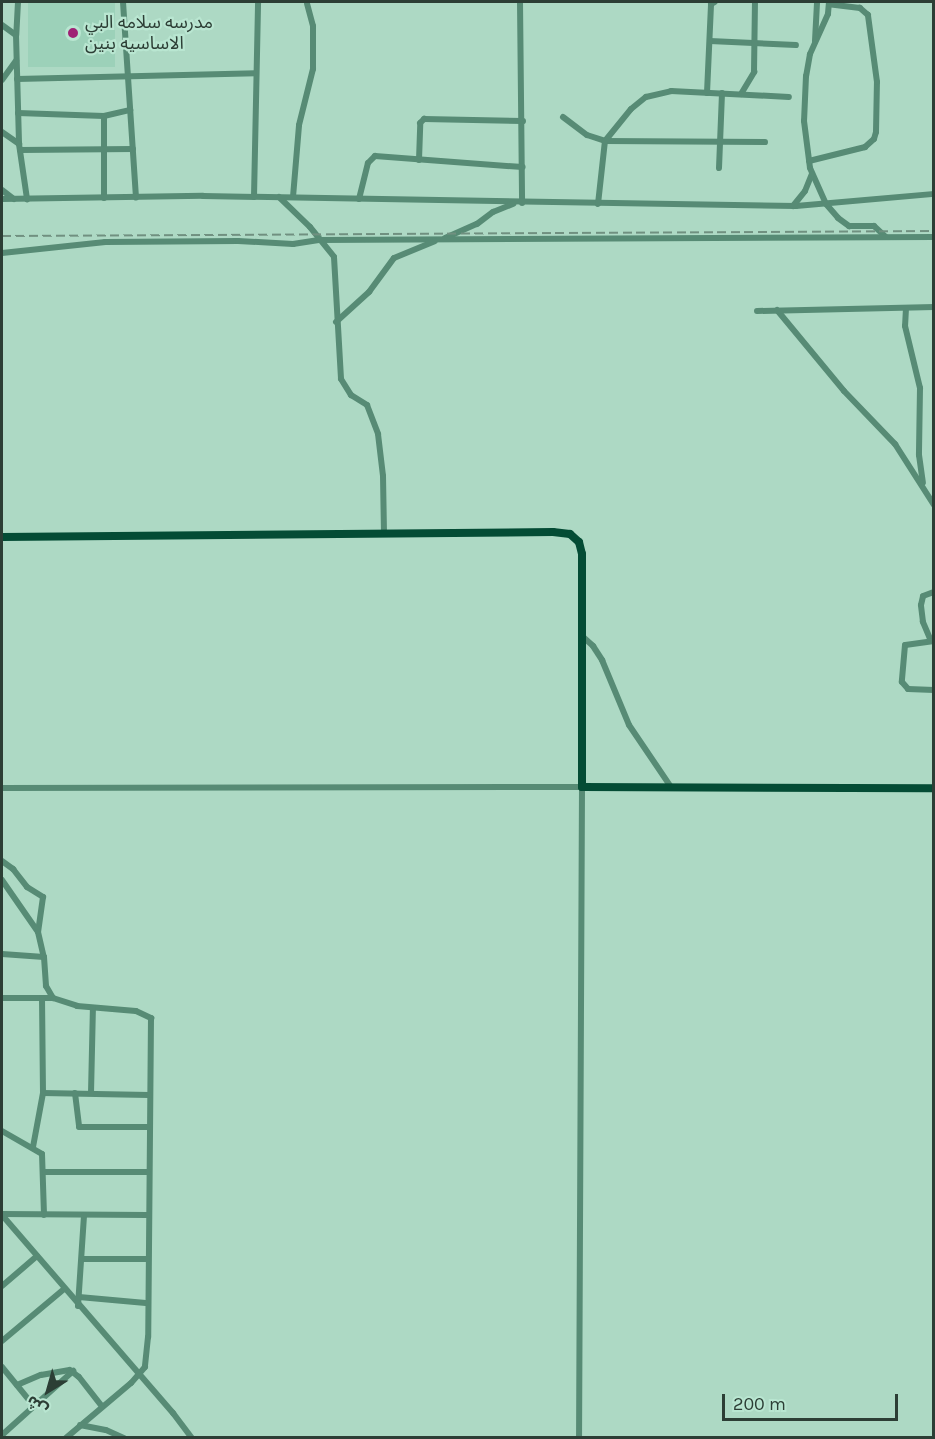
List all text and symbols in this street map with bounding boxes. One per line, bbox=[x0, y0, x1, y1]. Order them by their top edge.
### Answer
place label: مدرسه سلامه البي الاساسيه بنين bbox=[85, 12, 213, 54]
marker: مدرسه سلامه البي الاساسيه بنين bbox=[66, 26, 80, 40]
north arrow bbox=[18, 1361, 78, 1421]
scale bar bbox=[725, 1382, 900, 1420]
text: ش bbox=[22, 1392, 51, 1420]
text: 200 m bbox=[733, 1393, 786, 1415]

